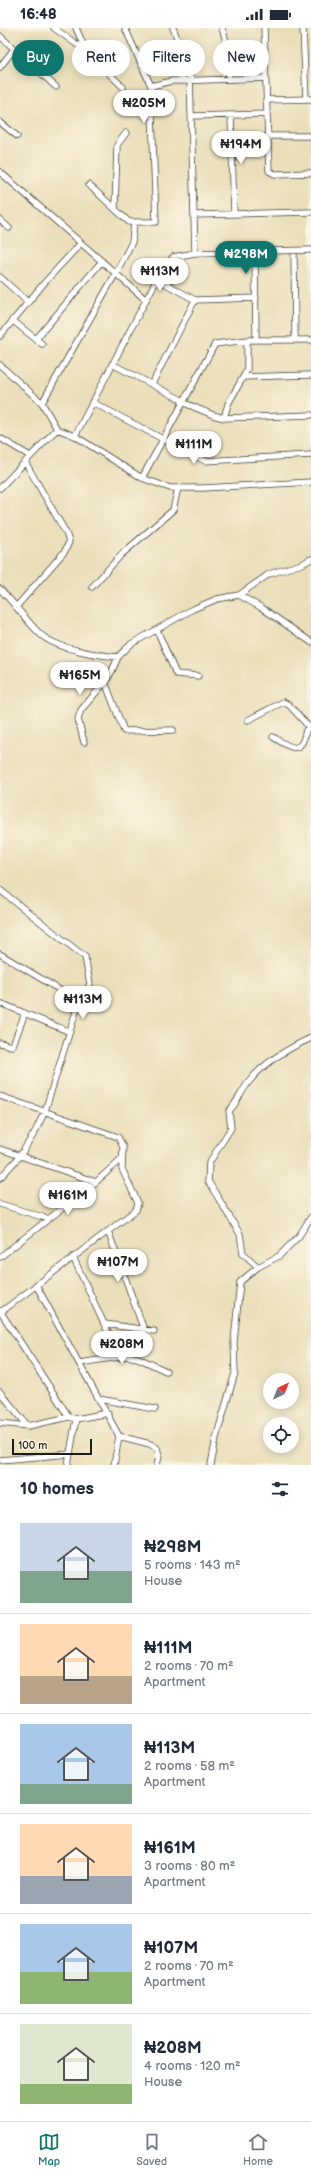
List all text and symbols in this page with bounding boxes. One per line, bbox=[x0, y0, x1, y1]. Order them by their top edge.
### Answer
text: 16:48 bbox=[20, 5, 57, 24]
chip: Buy bbox=[12, 40, 64, 76]
chip: Rent bbox=[72, 40, 130, 76]
chip: Filters bbox=[138, 40, 205, 76]
chip: New bbox=[213, 40, 269, 76]
pin: ₦205M bbox=[116, 90, 172, 124]
text: ₦205M bbox=[122, 95, 166, 111]
pin: ₦194M bbox=[213, 131, 269, 165]
text: ₦194M bbox=[220, 136, 262, 152]
pin: ₦298M bbox=[218, 241, 274, 275]
text: ₦298M bbox=[224, 246, 268, 262]
pin: ₦113M bbox=[132, 258, 188, 292]
text: ₦113M bbox=[140, 263, 180, 279]
pin: ₦111M bbox=[166, 431, 222, 465]
text: ₦111M bbox=[175, 436, 213, 452]
pin: ₦165M bbox=[52, 662, 108, 696]
text: ₦165M bbox=[59, 667, 101, 683]
pin: ₦113M bbox=[55, 986, 111, 1020]
text: ₦113M bbox=[63, 991, 103, 1007]
pin: ₦161M bbox=[40, 1182, 96, 1216]
text: ₦161M bbox=[48, 1187, 88, 1203]
pin: ₦107M bbox=[90, 1249, 146, 1283]
text: ₦107M bbox=[97, 1254, 139, 1270]
pin: ₦208M bbox=[94, 1331, 150, 1365]
text: ₦208M bbox=[100, 1336, 144, 1352]
north arrow bbox=[263, 1373, 299, 1409]
map controls bbox=[263, 1373, 299, 1453]
button: locate bbox=[263, 1417, 299, 1453]
scale bar bbox=[12, 1437, 92, 1456]
text: 100 m bbox=[18, 1439, 47, 1452]
icon: filters bbox=[269, 1478, 291, 1500]
text: 10 homes bbox=[20, 1479, 94, 1499]
text: ₦298M bbox=[144, 1537, 201, 1557]
icon: home bbox=[52, 1539, 100, 1587]
text: 5 rooms · 143 m² bbox=[144, 1557, 241, 1573]
text: House bbox=[144, 1573, 182, 1589]
text: ₦111M bbox=[144, 1638, 192, 1658]
icon: home bbox=[52, 1640, 100, 1688]
text: 2 rooms · 70 m² bbox=[144, 1658, 234, 1674]
text: Apartment bbox=[144, 1674, 205, 1690]
text: ₦113M bbox=[144, 1738, 195, 1758]
icon: home bbox=[52, 1740, 100, 1788]
text: 2 rooms · 58 m² bbox=[144, 1758, 235, 1774]
text: Apartment bbox=[144, 1774, 205, 1790]
text: ₦161M bbox=[144, 1838, 196, 1858]
icon: home bbox=[52, 1840, 100, 1888]
text: 3 rooms · 80 m² bbox=[144, 1858, 235, 1874]
text: Apartment bbox=[144, 1874, 205, 1890]
text: ₦107M bbox=[144, 1938, 198, 1958]
icon: home bbox=[52, 1940, 100, 1988]
text: 2 rooms · 70 m² bbox=[144, 1958, 234, 1974]
text: Apartment bbox=[144, 1974, 205, 1990]
text: ₦208M bbox=[144, 2038, 202, 2058]
icon: home bbox=[52, 2040, 100, 2088]
text: 4 rooms · 120 m² bbox=[144, 2058, 241, 2074]
text: House bbox=[144, 2074, 182, 2090]
tab: Map bbox=[38, 2131, 60, 2168]
tab: Saved bbox=[136, 2131, 167, 2168]
tab: Home bbox=[243, 2131, 273, 2168]

